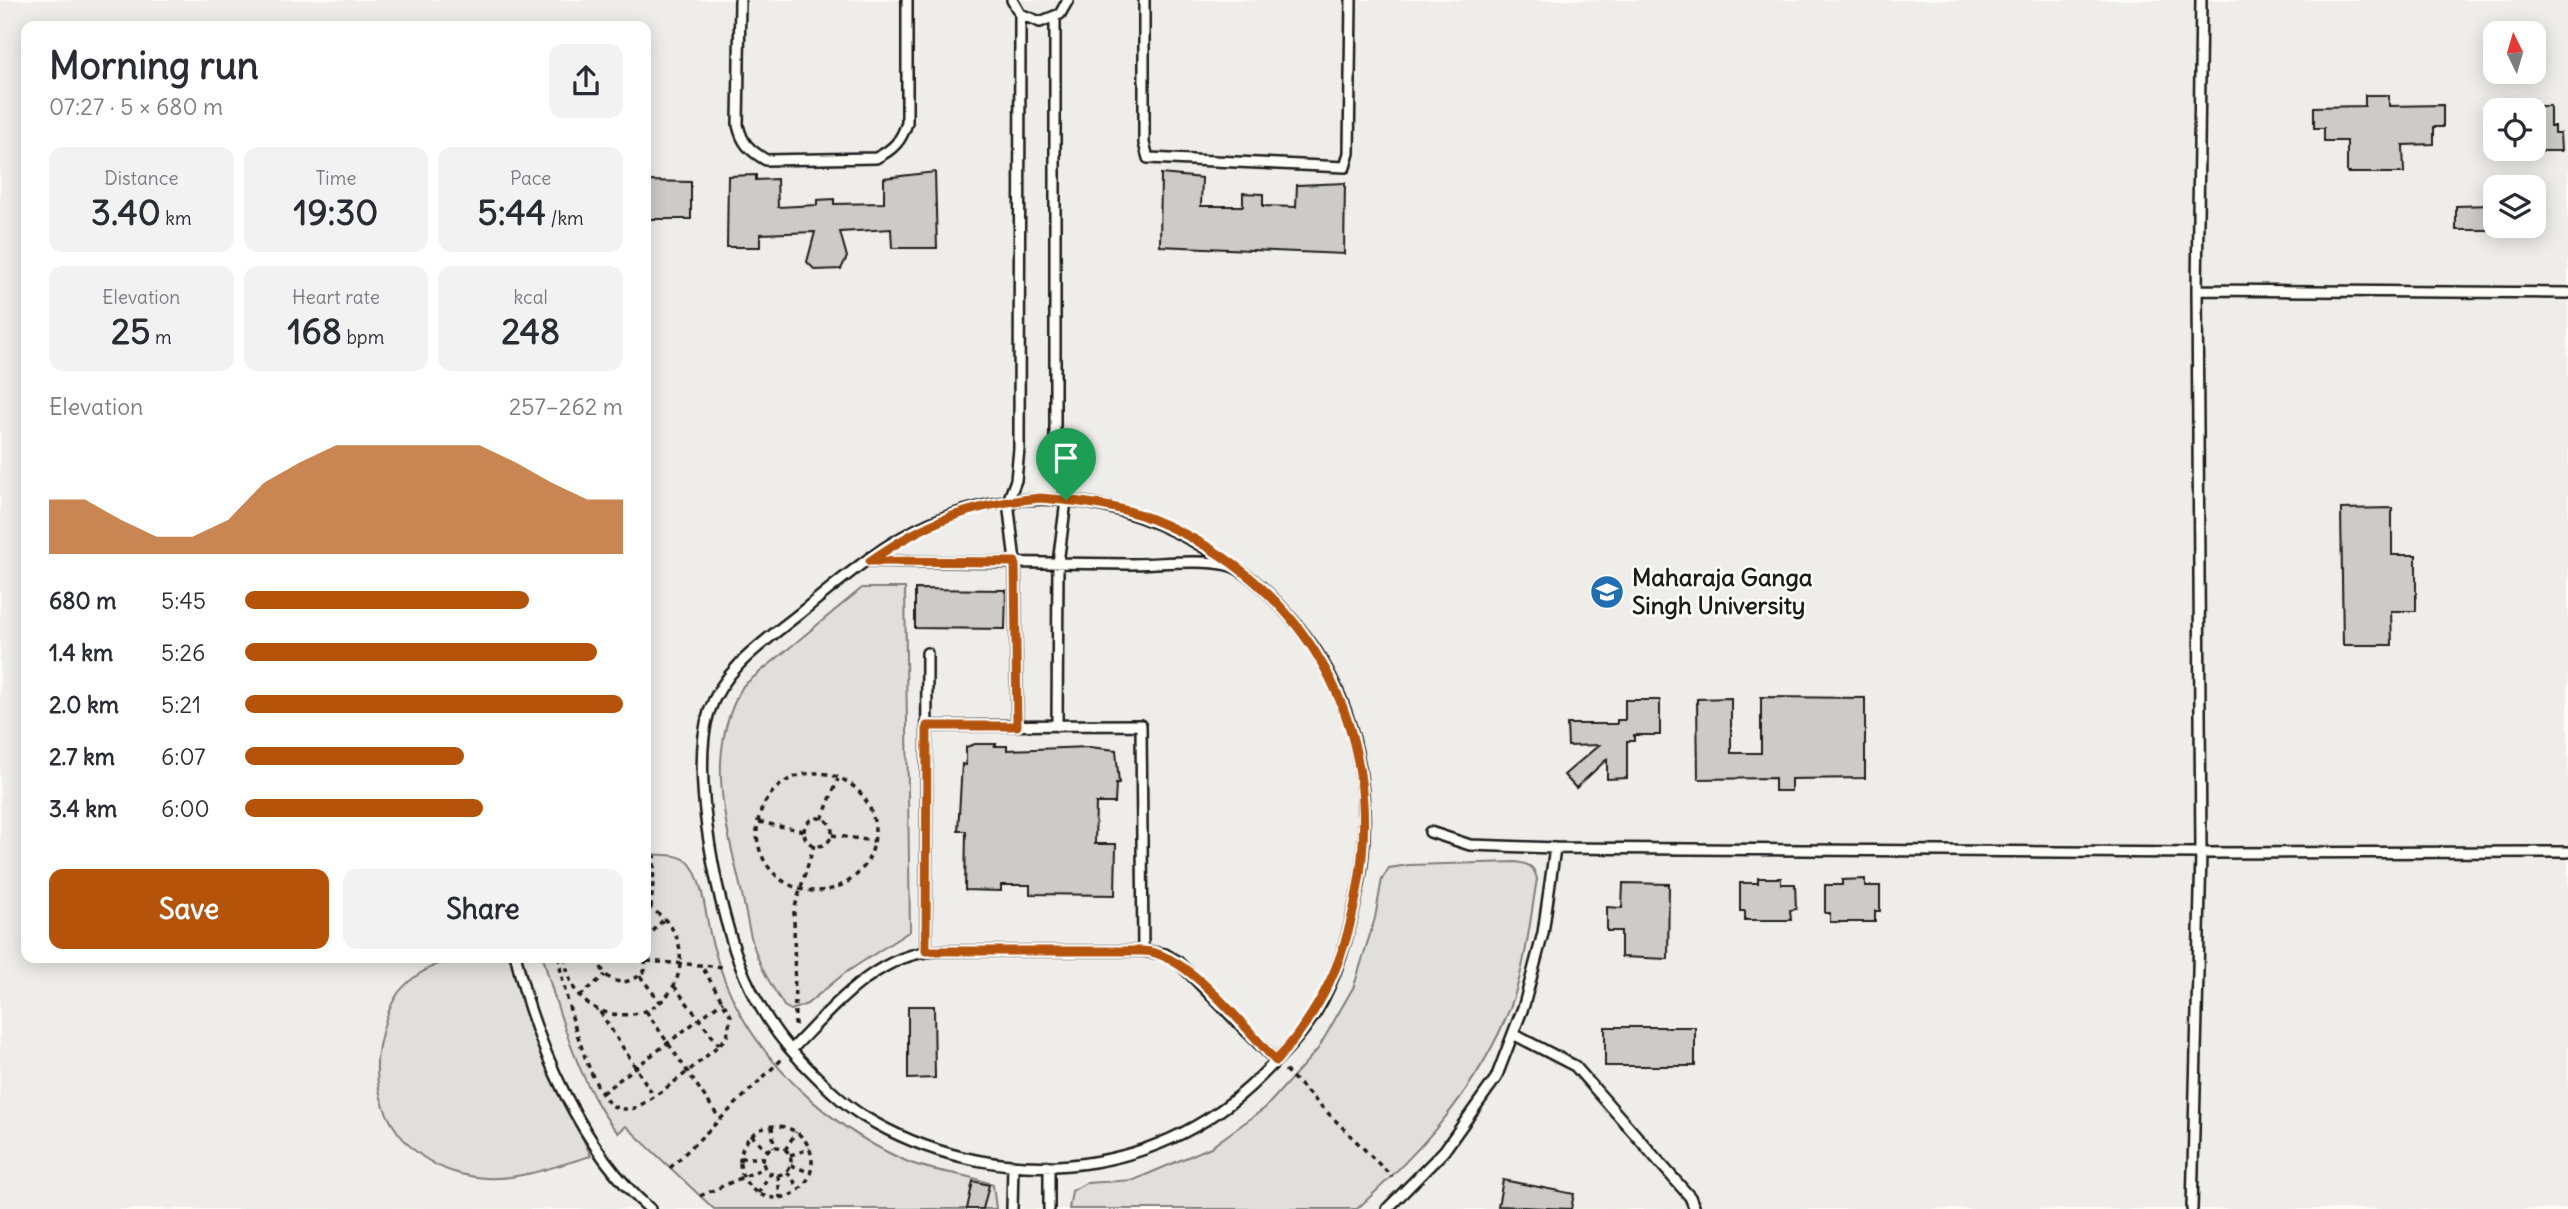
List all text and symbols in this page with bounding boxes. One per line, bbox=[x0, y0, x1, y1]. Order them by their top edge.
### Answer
north arrow bbox=[2483, 21, 2546, 84]
map controls bbox=[2483, 21, 2546, 238]
text: Morning run bbox=[49, 42, 259, 89]
button: share bbox=[549, 44, 623, 118]
text: 07:27 · 5 × 680 m bbox=[49, 92, 223, 121]
button: locate bbox=[2483, 98, 2546, 161]
text: Distance bbox=[104, 166, 178, 190]
text: Time bbox=[315, 166, 357, 190]
text: Pace bbox=[510, 166, 551, 190]
button: layers bbox=[2483, 175, 2546, 238]
text: 3.40 bbox=[91, 190, 161, 234]
text: 19:30 bbox=[294, 190, 378, 234]
text: 5:44 bbox=[478, 190, 546, 234]
text: km bbox=[161, 206, 192, 230]
text: /km bbox=[546, 206, 584, 230]
text: Elevation bbox=[102, 285, 180, 309]
text: Heart rate bbox=[292, 285, 380, 309]
text: kcal bbox=[514, 285, 548, 309]
text: 25 bbox=[111, 309, 150, 353]
text: 168 bbox=[288, 309, 342, 353]
text: 248 bbox=[501, 309, 560, 353]
text: m bbox=[150, 325, 172, 349]
text: bpm bbox=[342, 325, 384, 349]
text: Elevation bbox=[49, 392, 143, 421]
text: 257–262 m bbox=[509, 392, 623, 421]
pin bbox=[1036, 428, 1096, 500]
icon: arrive bbox=[1047, 439, 1085, 477]
place label: Maharaja Ganga Singh University bbox=[1632, 562, 1813, 620]
school or university icon: Maharaja Ganga Singh University bbox=[1588, 573, 1626, 611]
text: 680 m bbox=[49, 586, 116, 615]
text: 5:45 bbox=[161, 586, 206, 615]
text: 1.4 km bbox=[49, 638, 113, 667]
text: 5:26 bbox=[161, 638, 205, 667]
text: 2.0 km bbox=[49, 690, 119, 719]
text: 5:21 bbox=[161, 690, 201, 719]
text: 2.7 km bbox=[49, 742, 115, 771]
text: 6:07 bbox=[161, 742, 206, 771]
text: 3.4 km bbox=[49, 794, 117, 823]
text: 6:00 bbox=[161, 794, 210, 823]
button: Save bbox=[49, 869, 329, 949]
button: Share bbox=[343, 869, 623, 949]

